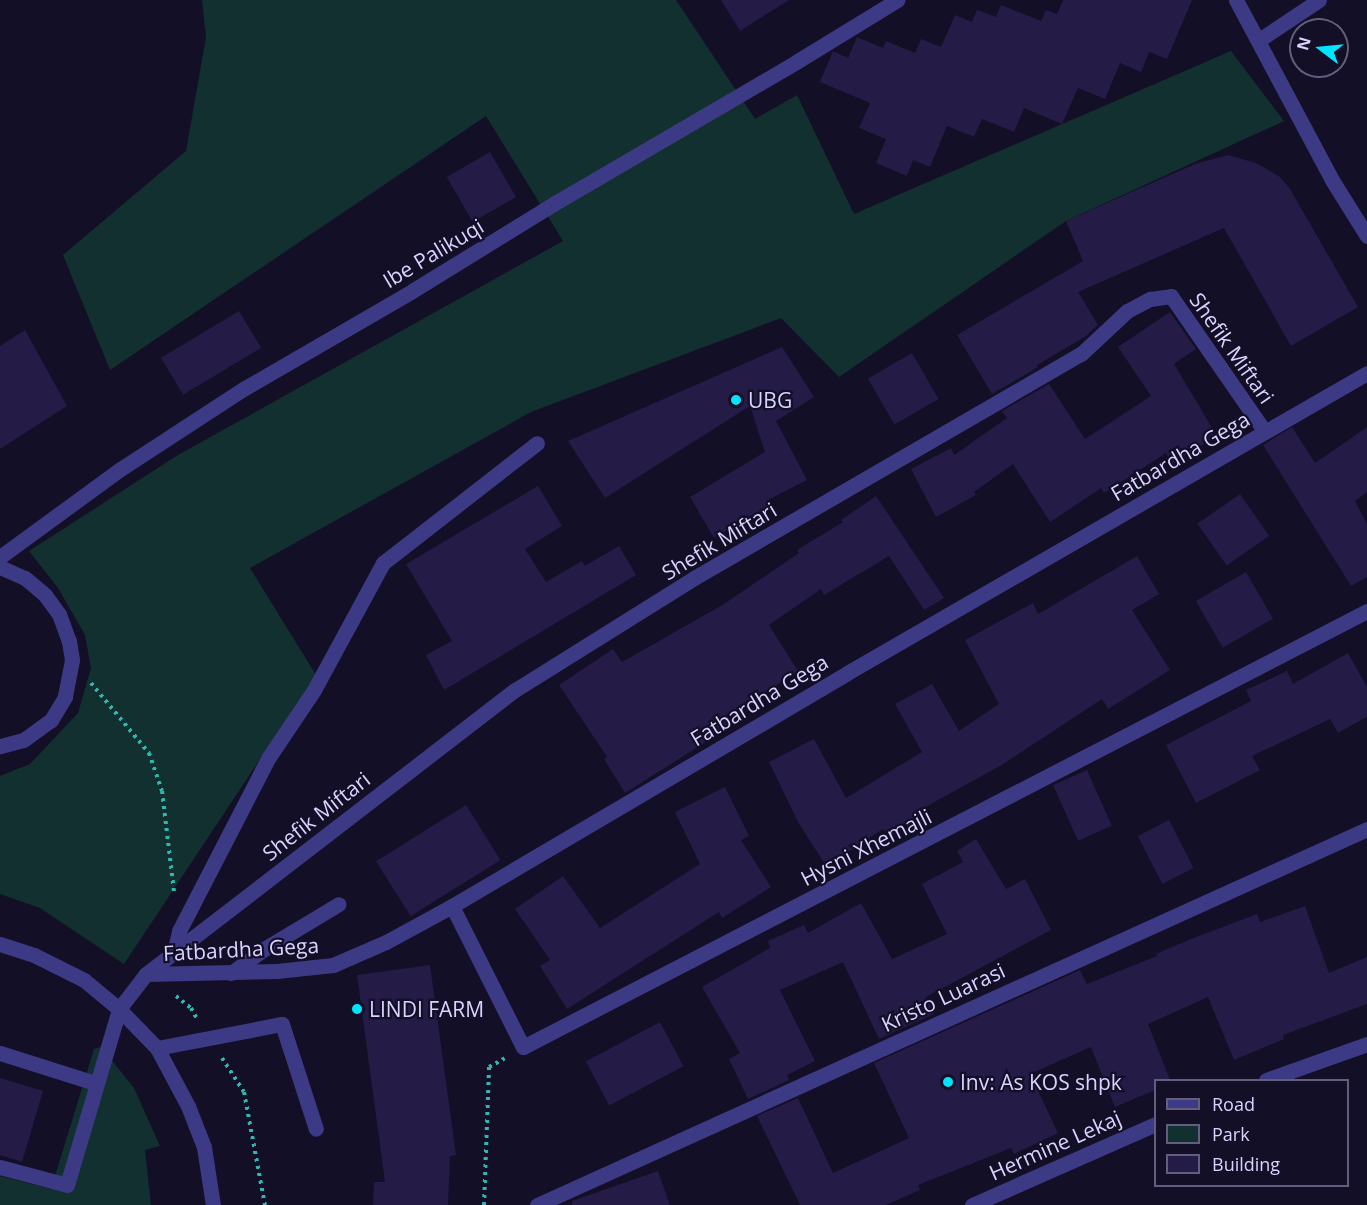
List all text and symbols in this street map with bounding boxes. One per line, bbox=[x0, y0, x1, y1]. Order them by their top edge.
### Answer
north arrow bbox=[1289, 18, 1349, 78]
text: N bbox=[1291, 34, 1316, 53]
street label: Ibe Palikuqi bbox=[378, 213, 488, 293]
street label: Shefik Miftari bbox=[1185, 288, 1279, 408]
place label: UBG bbox=[748, 387, 792, 413]
marker: UBG bbox=[729, 393, 743, 407]
street label: Fatbardha Gega bbox=[1106, 406, 1254, 506]
street label: Shefik Miftari bbox=[657, 497, 781, 585]
street label: Fatbardha Gega bbox=[686, 649, 832, 751]
street label: Shefik Miftari bbox=[257, 766, 375, 866]
street label: Hysni Xhemajli bbox=[796, 803, 936, 891]
street label: Fatbardha Gega bbox=[162, 932, 320, 966]
street label: Kristo Luarasi bbox=[877, 957, 1009, 1037]
place label: LINDI FARM bbox=[369, 996, 484, 1022]
marker: LINDI FARM bbox=[350, 1002, 364, 1016]
place label: Inv: As KOS shpk bbox=[960, 1069, 1122, 1095]
marker: Inv: As KOS shpk bbox=[941, 1075, 955, 1089]
legend bbox=[1154, 1079, 1349, 1187]
text: Road bbox=[1212, 1092, 1255, 1116]
street label: Hermine Lekaj bbox=[985, 1105, 1125, 1185]
text: Park bbox=[1212, 1122, 1250, 1146]
text: Building bbox=[1212, 1152, 1280, 1176]

